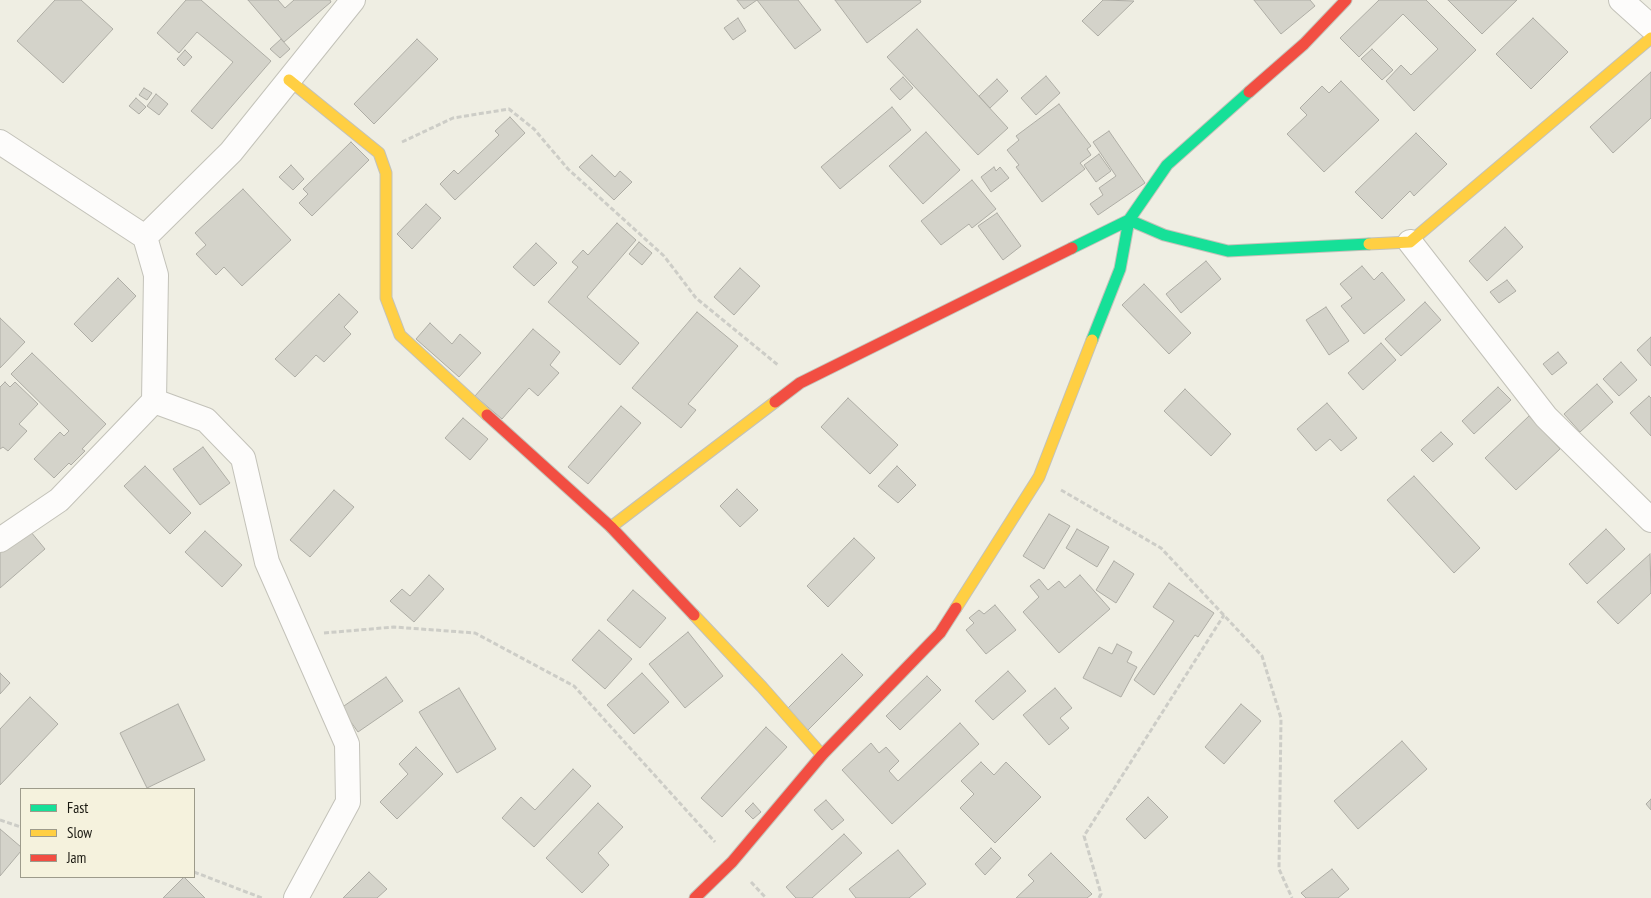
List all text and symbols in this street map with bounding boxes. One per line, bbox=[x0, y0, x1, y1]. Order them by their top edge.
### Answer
legend bbox=[20, 788, 195, 878]
text: Fast bbox=[67, 798, 88, 817]
text: Slow bbox=[67, 823, 92, 842]
text: Jam bbox=[67, 848, 86, 867]

